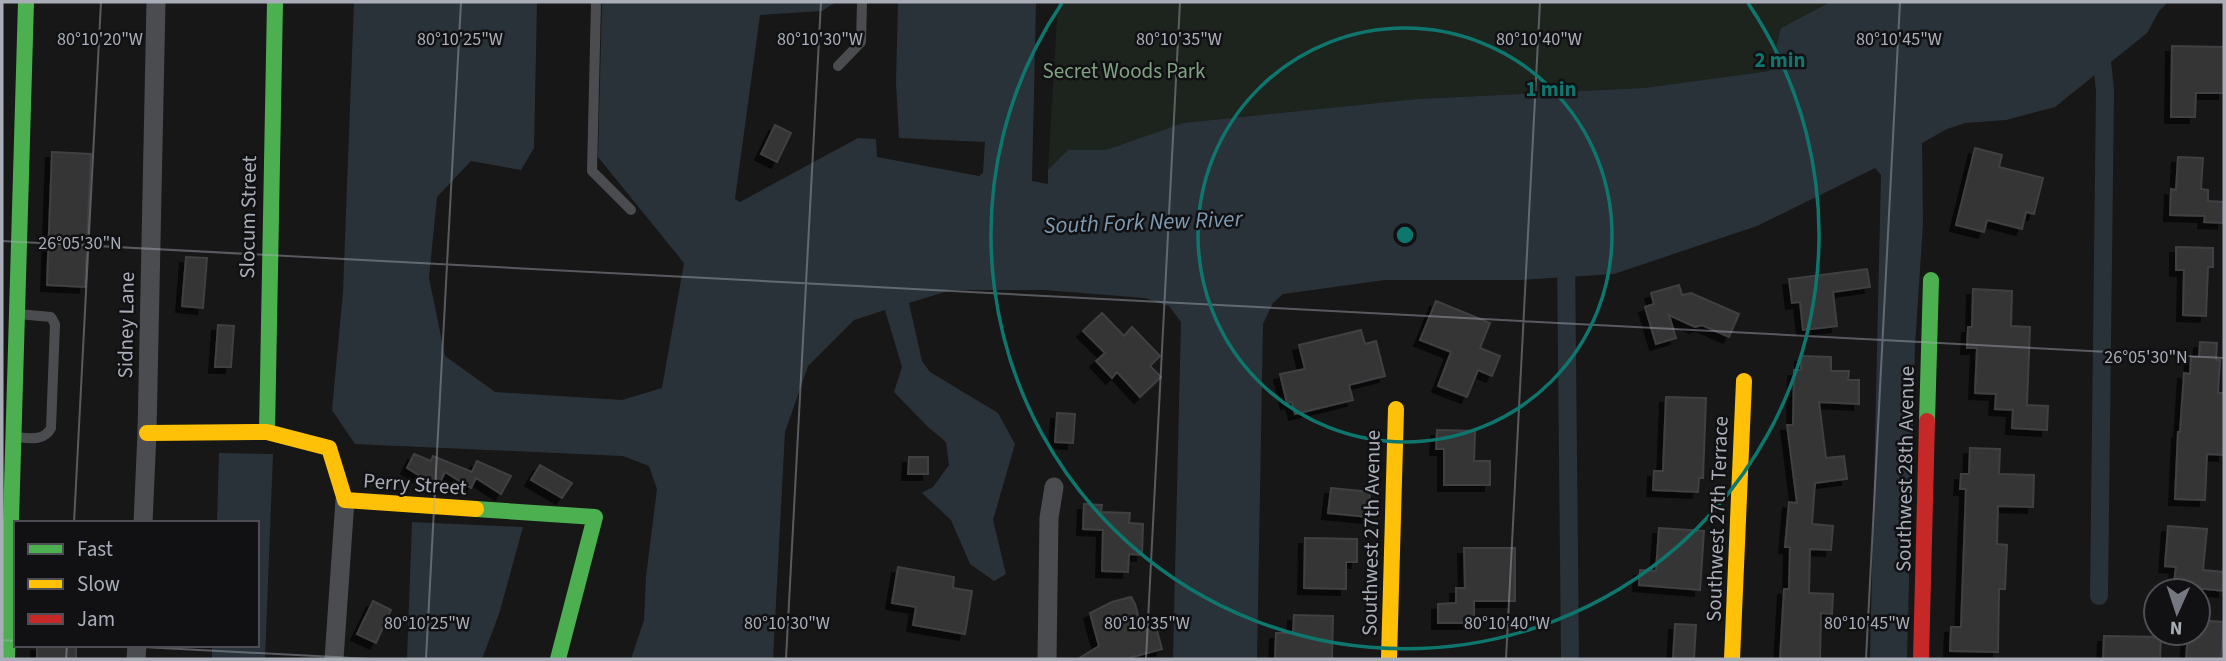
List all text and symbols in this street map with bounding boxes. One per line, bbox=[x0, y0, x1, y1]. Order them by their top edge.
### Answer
text: 80°10'20"W bbox=[57, 27, 143, 52]
text: 80°10'25"W bbox=[417, 27, 503, 52]
text: 80°10'30"W bbox=[777, 27, 863, 52]
text: 80°10'35"W bbox=[1136, 27, 1222, 52]
text: 80°10'40"W bbox=[1496, 27, 1582, 52]
text: 80°10'45"W bbox=[1856, 27, 1942, 52]
text: 2 min bbox=[1754, 45, 1806, 75]
park label: Secret Woods Park bbox=[1043, 56, 1206, 86]
text: 1 min bbox=[1525, 74, 1577, 104]
street label: Slocum Street bbox=[232, 155, 264, 279]
water label: South Fork New River bbox=[1043, 202, 1244, 242]
centre of rings bbox=[1393, 223, 1417, 247]
text: 26°05'30"N bbox=[38, 231, 122, 256]
street label: Sidney Lane bbox=[110, 271, 142, 379]
text: 26°05'30"N bbox=[2104, 345, 2188, 370]
street label: Southwest 28th Avenue bbox=[1888, 366, 1922, 572]
street label: Southwest 27th Terrace bbox=[1698, 416, 1736, 622]
street label: Southwest 27th Avenue bbox=[1354, 430, 1388, 636]
street label: Perry Street bbox=[362, 465, 468, 503]
legend bbox=[14, 521, 259, 647]
text: Fast bbox=[77, 534, 113, 564]
text: Slow bbox=[77, 569, 120, 599]
north arrow bbox=[2142, 577, 2212, 647]
text: Jam bbox=[77, 604, 115, 634]
text: 80°10'25"W bbox=[384, 611, 470, 636]
text: 80°10'30"W bbox=[744, 611, 830, 636]
text: 80°10'35"W bbox=[1104, 611, 1190, 636]
text: 80°10'40"W bbox=[1464, 611, 1550, 636]
text: 80°10'45"W bbox=[1824, 611, 1910, 636]
text: N bbox=[2169, 614, 2183, 641]

